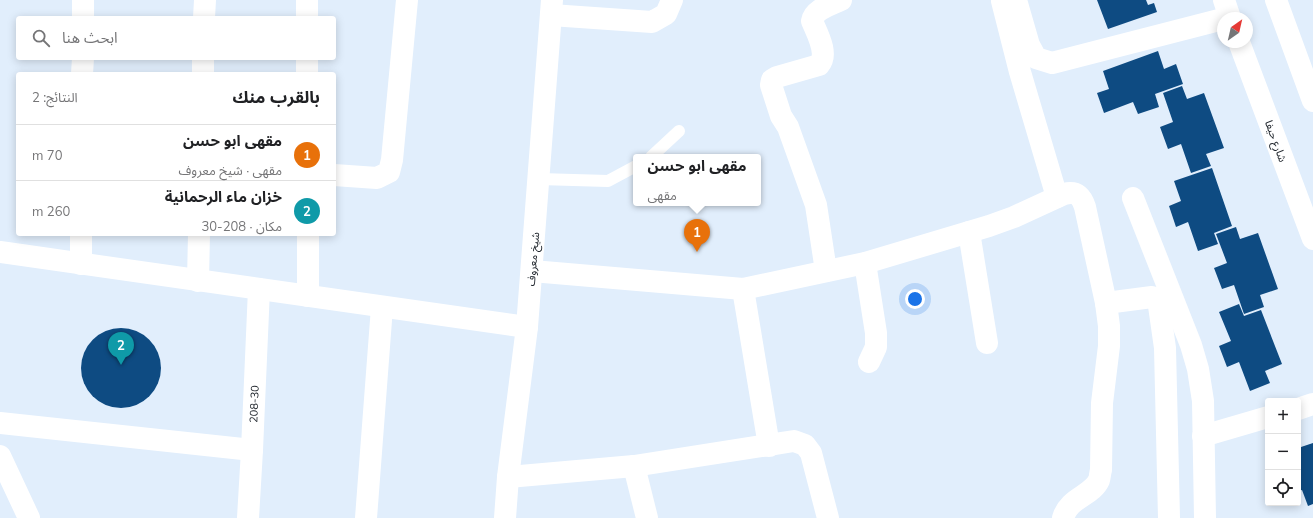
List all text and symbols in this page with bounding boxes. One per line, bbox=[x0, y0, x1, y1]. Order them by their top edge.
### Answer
north arrow bbox=[1217, 12, 1253, 48]
search box bbox=[16, 16, 336, 60]
icon: search bbox=[30, 27, 52, 49]
text: ابحث هنا bbox=[62, 28, 118, 47]
text: بالقرب منك bbox=[232, 86, 320, 107]
text: النتائج: 2 bbox=[32, 89, 78, 105]
street label: شارع حيفا bbox=[1261, 118, 1290, 165]
text: مقهى ابو حسن bbox=[183, 131, 282, 150]
text: 70 m bbox=[32, 147, 62, 163]
text: 1 bbox=[303, 147, 311, 163]
popup bbox=[633, 154, 761, 206]
text: مقهى ابو حسن bbox=[648, 156, 746, 175]
text: مقهى · شیخ معروف bbox=[179, 162, 282, 178]
text: خزان ماء الرحمانية bbox=[165, 187, 282, 206]
text: مقهى bbox=[648, 187, 677, 203]
text: 260 m bbox=[32, 203, 70, 219]
text: 2 bbox=[303, 203, 311, 219]
text: مكان · 208-30 bbox=[202, 218, 282, 234]
pin: 1 bbox=[684, 219, 710, 252]
street label: شیخ معروف bbox=[524, 231, 543, 287]
your location bbox=[905, 289, 925, 309]
pin: 2 bbox=[108, 332, 134, 365]
street label: 208-30 bbox=[246, 385, 262, 423]
map controls bbox=[1265, 398, 1301, 506]
button: + bbox=[1265, 398, 1301, 434]
button: − bbox=[1265, 434, 1301, 470]
button: locate bbox=[1265, 470, 1301, 506]

